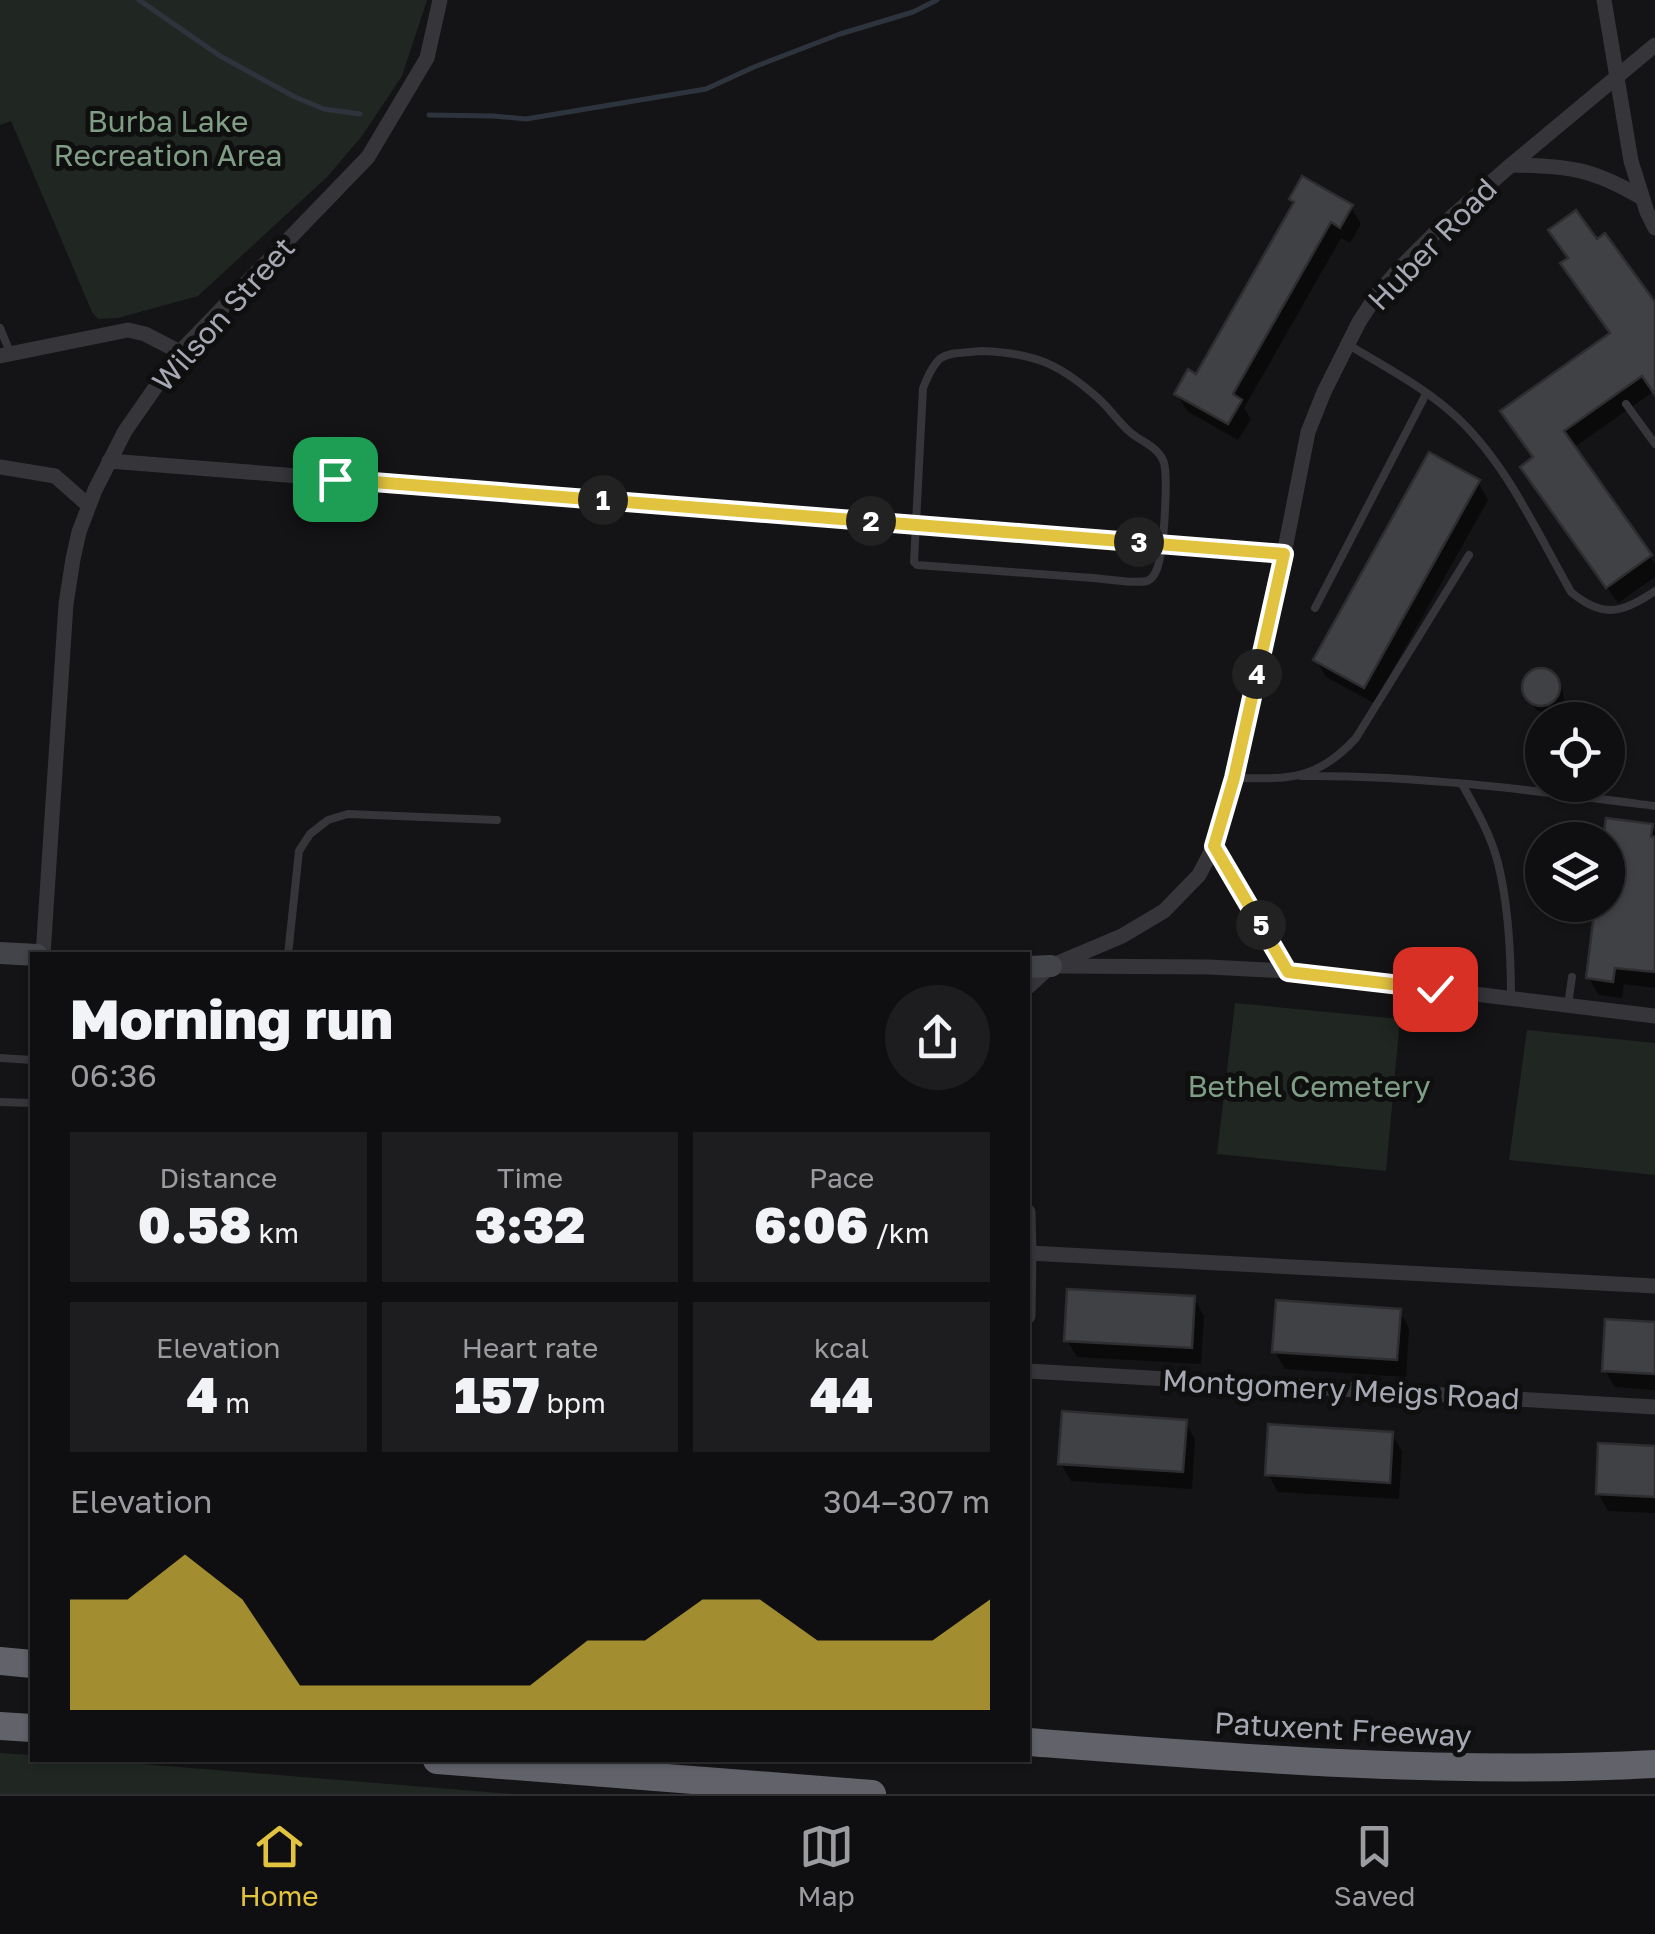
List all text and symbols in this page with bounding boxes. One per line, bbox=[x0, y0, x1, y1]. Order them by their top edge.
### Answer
park label: Burba Lake Recreation Area bbox=[53, 103, 283, 173]
street label: Huber Road bbox=[1360, 171, 1504, 317]
street label: Wilson Street bbox=[144, 229, 302, 399]
pin bbox=[293, 437, 378, 522]
icon: arrive bbox=[308, 452, 363, 507]
pin: 1 bbox=[578, 475, 628, 525]
text: 1 bbox=[596, 483, 610, 516]
pin: 2 bbox=[846, 496, 896, 546]
text: 2 bbox=[862, 504, 880, 537]
pin: 3 bbox=[1114, 517, 1164, 567]
text: 3 bbox=[1130, 525, 1148, 558]
pin: 4 bbox=[1232, 649, 1282, 699]
text: 4 bbox=[1248, 657, 1266, 690]
map controls bbox=[1525, 702, 1625, 922]
button: locate bbox=[1525, 702, 1625, 802]
button: layers bbox=[1525, 822, 1625, 922]
pin: 5 bbox=[1236, 900, 1286, 950]
text: 5 bbox=[1252, 908, 1270, 941]
pin bbox=[1393, 947, 1478, 1032]
icon: check bbox=[1408, 962, 1463, 1017]
text: Morning run bbox=[70, 985, 393, 1051]
button: share bbox=[885, 985, 990, 1090]
text: 06:36 bbox=[70, 1056, 157, 1094]
park label: Bethel Cemetery bbox=[1188, 1068, 1431, 1104]
text: Distance bbox=[159, 1161, 277, 1194]
text: Time bbox=[497, 1161, 563, 1194]
text: Pace bbox=[809, 1161, 874, 1194]
text: 0.58 bbox=[138, 1194, 251, 1254]
text: 3:32 bbox=[475, 1194, 585, 1254]
text: 6:06 bbox=[754, 1194, 868, 1254]
text: km bbox=[251, 1216, 299, 1249]
text: /km bbox=[868, 1216, 929, 1249]
text: Elevation bbox=[156, 1331, 281, 1364]
text: Heart rate bbox=[462, 1331, 598, 1364]
text: kcal bbox=[814, 1331, 869, 1364]
street label: Montgomery Meigs Road bbox=[1161, 1362, 1521, 1416]
text: 4 bbox=[187, 1364, 218, 1424]
text: 157 bbox=[454, 1364, 540, 1424]
text: 44 bbox=[810, 1364, 873, 1424]
text: m bbox=[218, 1386, 250, 1419]
text: bpm bbox=[540, 1386, 606, 1419]
text: Elevation bbox=[70, 1482, 212, 1520]
text: 304–307 m bbox=[823, 1482, 990, 1520]
street label: Patuxent Freeway bbox=[1213, 1704, 1473, 1754]
tab: Home bbox=[240, 1819, 319, 1912]
tab: Map bbox=[798, 1819, 855, 1912]
tab: Saved bbox=[1334, 1819, 1416, 1912]

